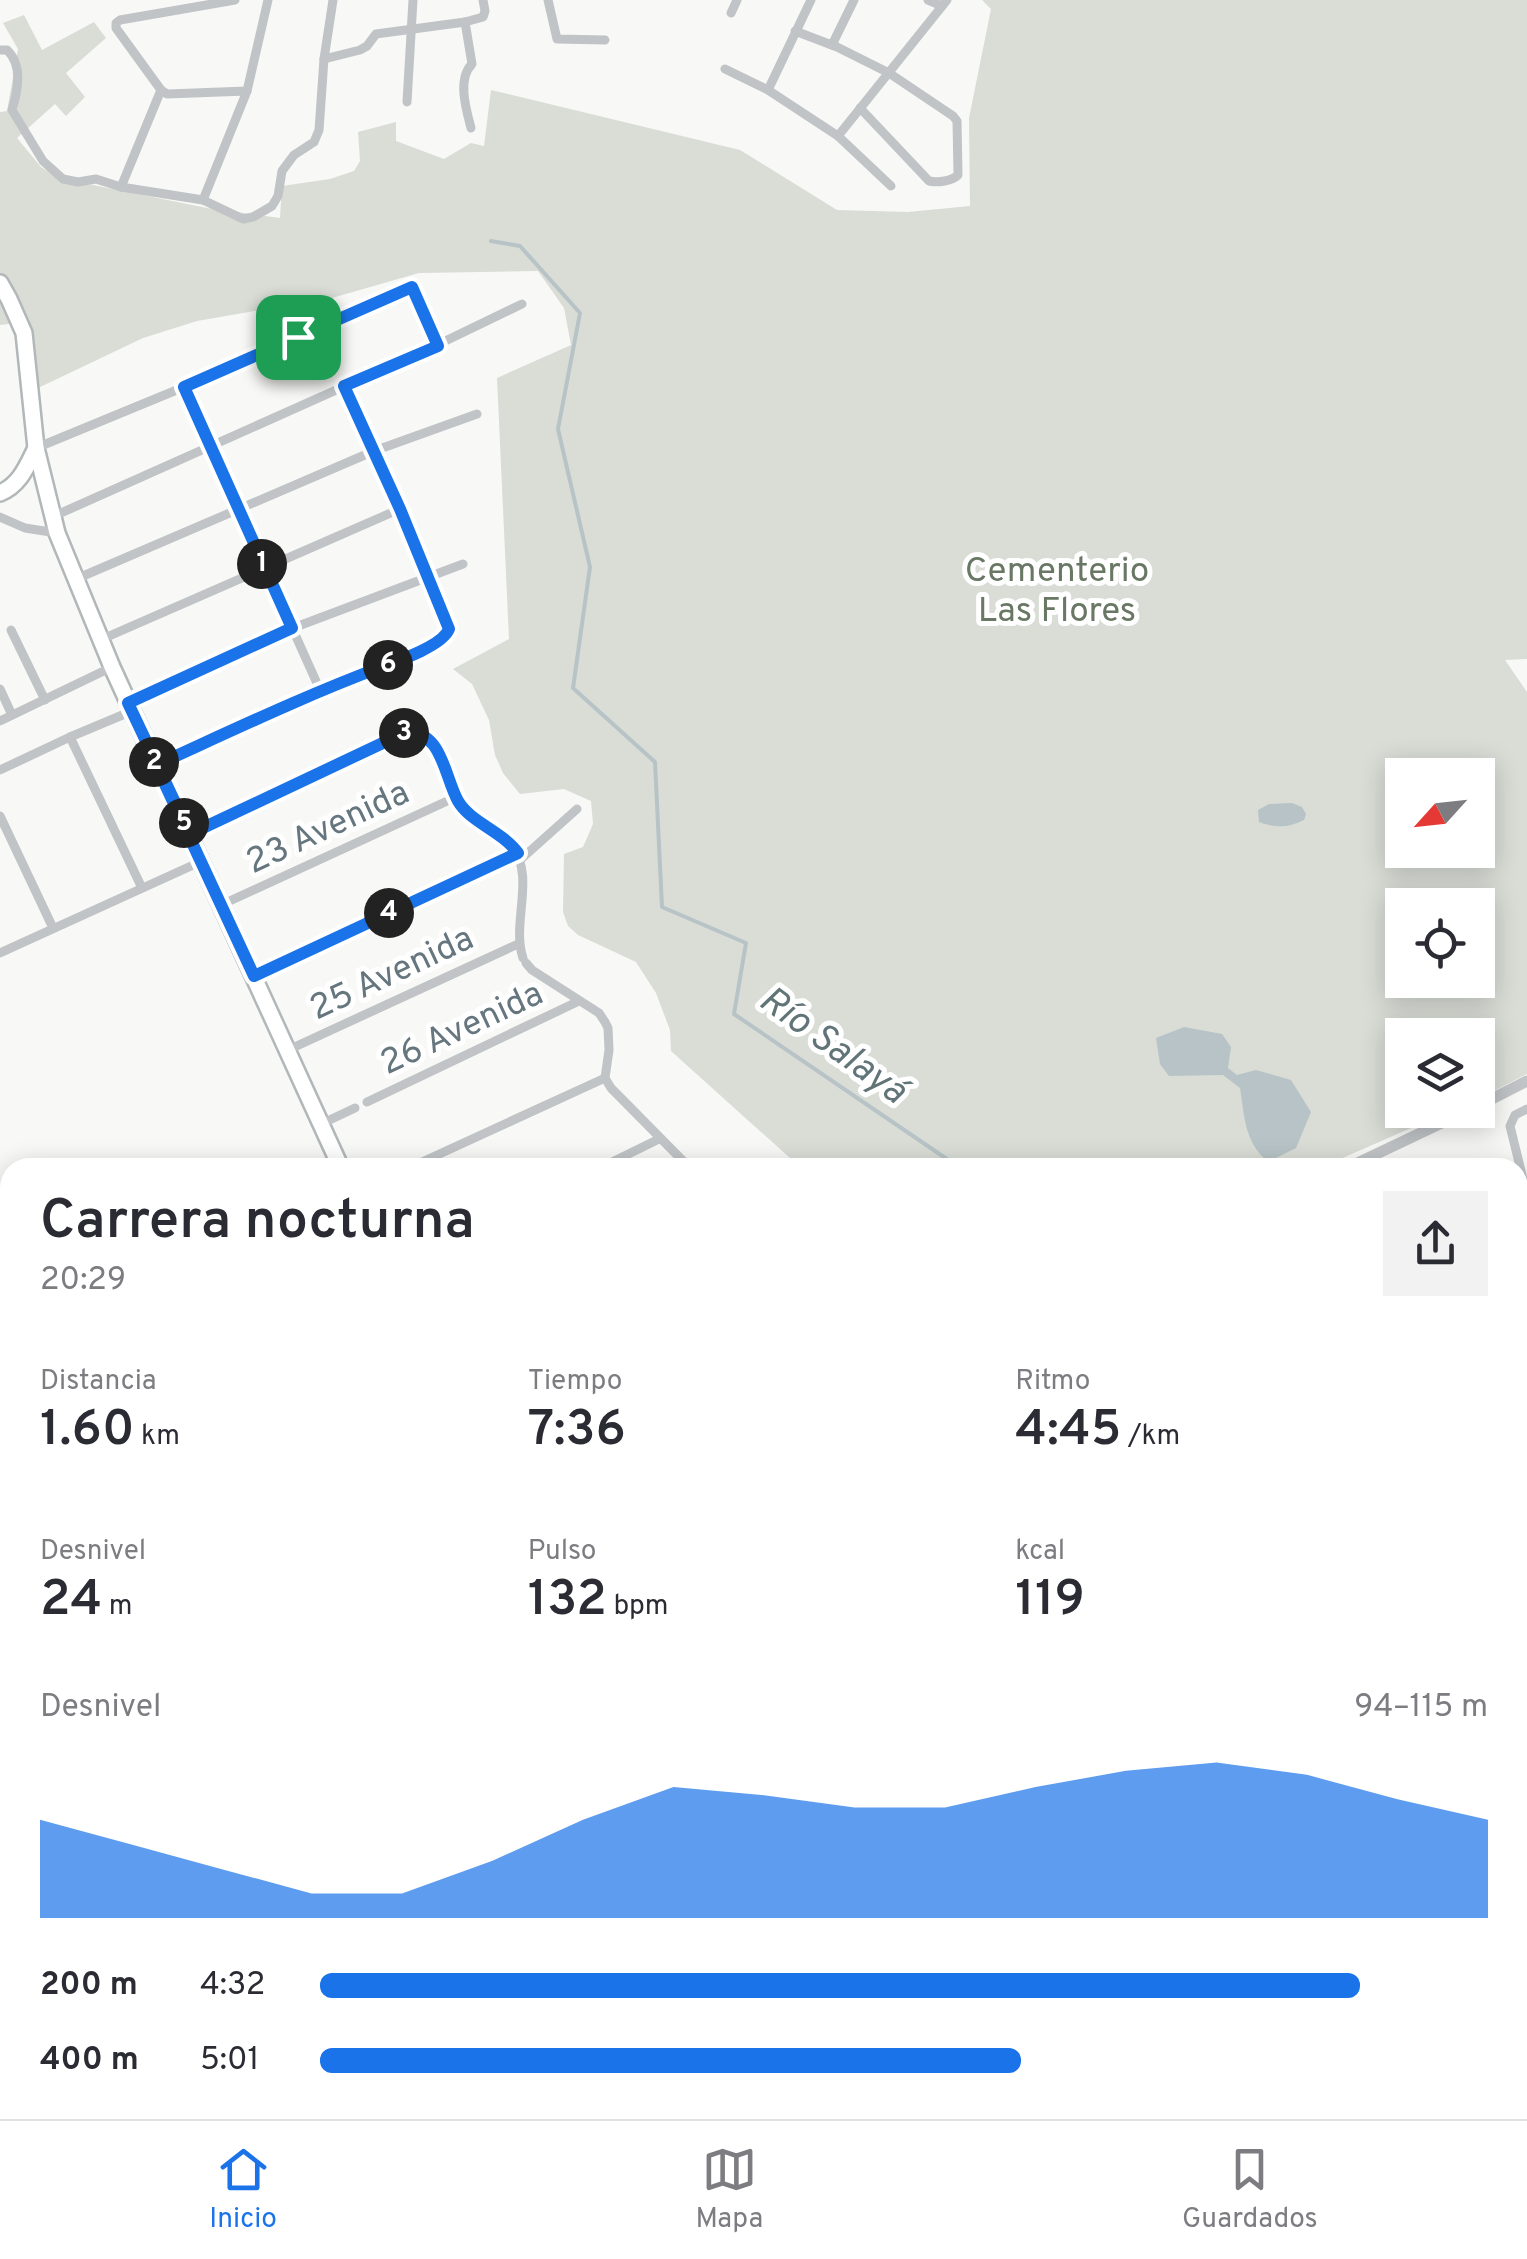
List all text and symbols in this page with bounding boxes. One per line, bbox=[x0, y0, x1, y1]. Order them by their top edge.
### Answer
pin bbox=[256, 295, 341, 380]
icon: arrive bbox=[271, 310, 326, 365]
pin: 1 bbox=[237, 539, 287, 589]
text: 1 bbox=[256, 546, 268, 582]
park label: Cementerio Las Flores bbox=[965, 550, 1149, 634]
pin: 6 bbox=[363, 640, 413, 690]
text: 6 bbox=[379, 647, 397, 683]
pin: 3 bbox=[379, 708, 429, 758]
text: 3 bbox=[396, 715, 412, 751]
pin: 2 bbox=[129, 737, 179, 787]
text: 2 bbox=[145, 744, 163, 780]
north arrow bbox=[1385, 758, 1495, 868]
map controls bbox=[1385, 758, 1495, 1128]
street label: 23 Avenida bbox=[240, 772, 417, 886]
pin: 5 bbox=[159, 798, 209, 848]
text: 5 bbox=[175, 805, 193, 841]
pin: 4 bbox=[364, 888, 414, 938]
button: locate bbox=[1385, 888, 1495, 998]
text: 4 bbox=[380, 895, 398, 931]
street label: 25 Avenida bbox=[303, 918, 481, 1032]
street label: 26 Avenida bbox=[374, 973, 551, 1087]
water label: Río Salayá bbox=[748, 977, 918, 1119]
button: layers bbox=[1385, 1018, 1495, 1128]
text: Carrera nocturna bbox=[40, 1188, 475, 1258]
button: share bbox=[1383, 1191, 1488, 1296]
text: 20:29 bbox=[40, 1261, 126, 1301]
text: Distancia bbox=[40, 1364, 156, 1400]
text: Tiempo bbox=[528, 1364, 622, 1400]
text: Ritmo bbox=[1015, 1364, 1090, 1400]
text: 1.60 bbox=[40, 1400, 135, 1463]
text: 7:36 bbox=[528, 1400, 626, 1463]
text: 4:45 bbox=[1015, 1400, 1121, 1463]
text: km bbox=[135, 1419, 180, 1455]
text: /km bbox=[1121, 1419, 1180, 1455]
text: Desnivel bbox=[40, 1534, 146, 1570]
text: Pulso bbox=[528, 1534, 596, 1570]
text: kcal bbox=[1015, 1534, 1065, 1570]
text: 24 bbox=[40, 1570, 102, 1633]
text: 132 bbox=[528, 1570, 607, 1633]
text: 119 bbox=[1015, 1570, 1085, 1633]
text: m bbox=[102, 1589, 133, 1625]
text: bpm bbox=[607, 1589, 668, 1625]
text: Desnivel bbox=[40, 1688, 161, 1728]
text: 94–115 m bbox=[1354, 1688, 1488, 1728]
text: 200 m bbox=[40, 1966, 138, 2006]
text: 4:32 bbox=[200, 1966, 265, 2006]
text: 400 m bbox=[40, 2041, 139, 2081]
text: 5:01 bbox=[200, 2041, 260, 2081]
tab: Inicio bbox=[209, 2142, 277, 2238]
tab: Mapa bbox=[696, 2142, 763, 2238]
tab: Guardados bbox=[1182, 2142, 1318, 2238]

